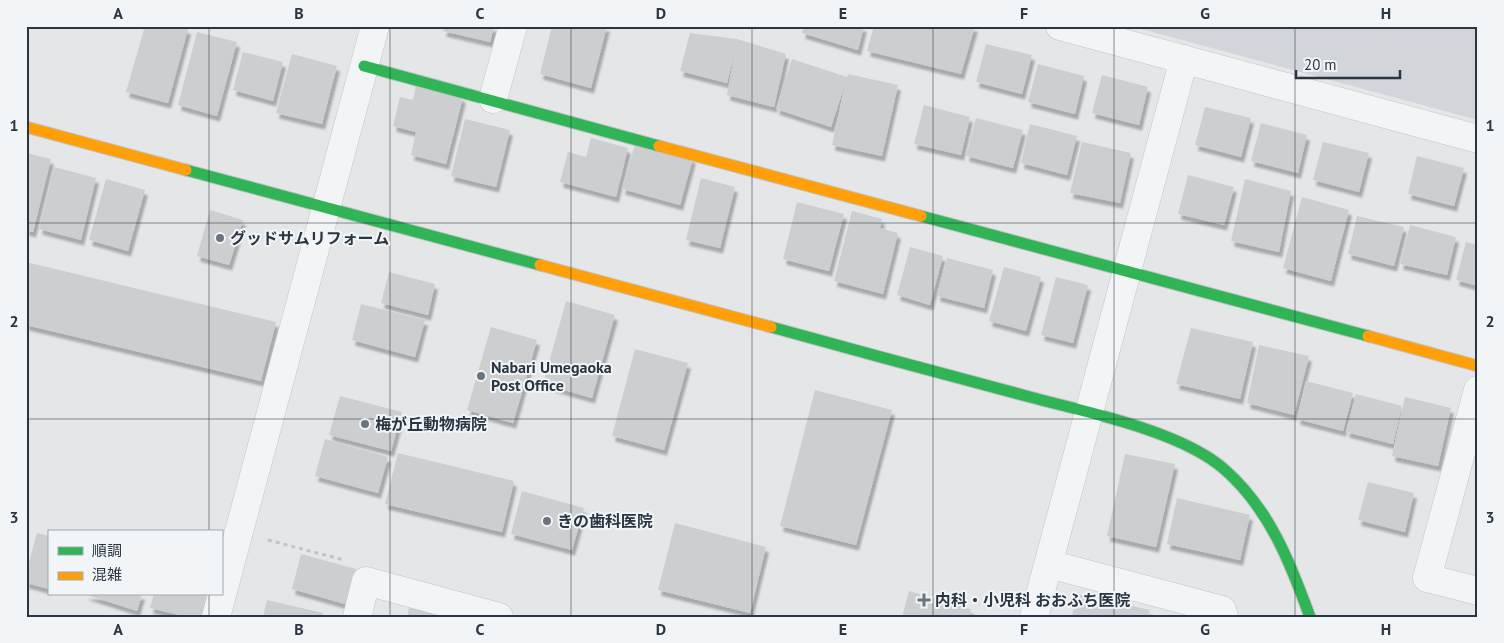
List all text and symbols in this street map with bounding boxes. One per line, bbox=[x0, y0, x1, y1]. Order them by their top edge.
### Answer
text: A bbox=[113, 3, 123, 23]
text: B bbox=[294, 3, 304, 23]
text: C bbox=[476, 3, 485, 23]
text: D bbox=[656, 3, 666, 23]
text: E bbox=[839, 3, 847, 23]
text: F bbox=[1020, 3, 1028, 23]
text: G bbox=[1200, 3, 1210, 23]
text: H bbox=[1381, 3, 1391, 23]
scale bar bbox=[1296, 48, 1400, 80]
text: 20 m bbox=[1304, 55, 1337, 74]
text: 1 bbox=[9, 115, 19, 135]
text: 1 bbox=[1485, 115, 1495, 135]
place label: グッドサムリフォーム bbox=[230, 228, 389, 248]
marker: グッドサムリフォーム bbox=[214, 232, 226, 244]
text: 2 bbox=[9, 311, 19, 331]
text: 2 bbox=[1485, 311, 1495, 331]
place label: Nabari Umegaoka Post Office bbox=[491, 357, 612, 395]
marker: Nabari Umegaoka Post Office bbox=[475, 370, 487, 382]
place label: 梅が丘動物病院 bbox=[375, 414, 487, 434]
marker: 梅が丘動物病院 bbox=[359, 418, 371, 430]
text: 3 bbox=[9, 507, 19, 527]
text: 3 bbox=[1485, 507, 1495, 527]
place label: きの歯科医院 bbox=[557, 511, 653, 531]
marker: きの歯科医院 bbox=[541, 515, 553, 527]
legend bbox=[48, 530, 222, 596]
text: 順調 bbox=[92, 541, 122, 560]
text: 混雑 bbox=[92, 565, 122, 584]
place label: 内科・小児科 おおふち医院 bbox=[935, 590, 1131, 610]
marker: 内科・小児科 おおふち医院 bbox=[917, 593, 931, 607]
text: A bbox=[113, 619, 123, 639]
text: B bbox=[294, 619, 304, 639]
text: C bbox=[476, 619, 485, 639]
text: D bbox=[656, 619, 666, 639]
text: E bbox=[839, 619, 847, 639]
text: F bbox=[1020, 619, 1028, 639]
text: G bbox=[1200, 619, 1210, 639]
text: H bbox=[1381, 619, 1391, 639]

